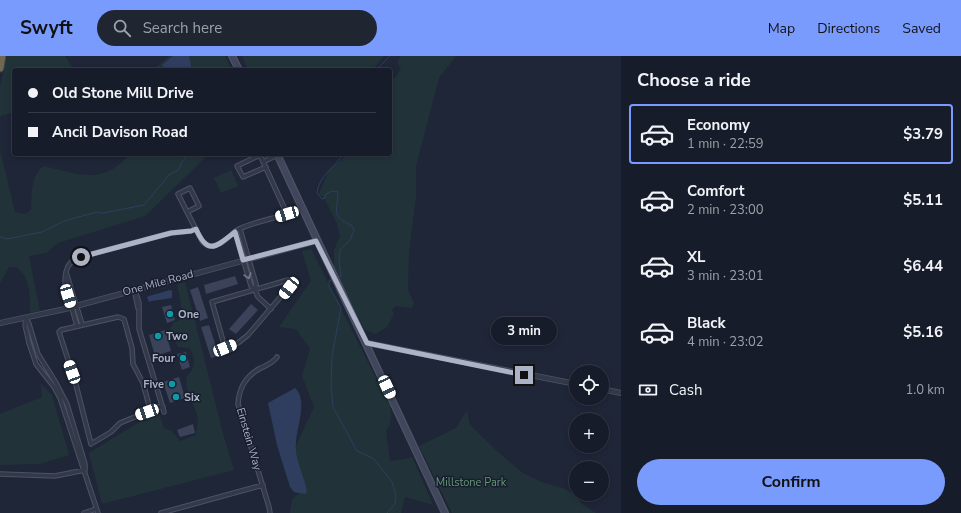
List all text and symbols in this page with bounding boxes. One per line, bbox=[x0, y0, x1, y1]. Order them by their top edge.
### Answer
search box bbox=[97, 10, 377, 46]
text: Swyft bbox=[20, 15, 73, 41]
icon: search bbox=[111, 17, 133, 39]
text: Search here bbox=[143, 18, 222, 38]
text: Map bbox=[768, 19, 795, 38]
text: Directions bbox=[817, 19, 880, 38]
text: Saved bbox=[902, 19, 941, 38]
text: Choose a ride bbox=[637, 68, 751, 92]
text: Old Stone Mill Drive bbox=[52, 83, 194, 103]
text: Economy bbox=[687, 115, 750, 135]
icon: car bbox=[639, 116, 675, 152]
text: Ancil Davison Road bbox=[52, 122, 188, 142]
text: $3.79 bbox=[903, 124, 943, 144]
text: 1 min · 22:59 bbox=[687, 135, 763, 153]
text: Comfort bbox=[687, 181, 744, 201]
icon: car bbox=[639, 182, 675, 218]
text: $5.11 bbox=[903, 190, 943, 210]
text: 2 min · 23:00 bbox=[687, 201, 763, 219]
car bbox=[274, 205, 300, 223]
text: XL bbox=[687, 247, 706, 267]
route start bbox=[72, 248, 90, 266]
icon: car bbox=[639, 248, 675, 284]
text: $6.44 bbox=[903, 256, 943, 276]
street label: One Mile Road bbox=[121, 266, 195, 300]
text: 3 min · 23:01 bbox=[687, 267, 763, 285]
one-way arrow bbox=[243, 272, 252, 279]
car bbox=[277, 275, 301, 301]
car bbox=[59, 283, 77, 309]
place label: One bbox=[178, 307, 199, 322]
marker: One bbox=[165, 309, 175, 319]
text: Black bbox=[687, 313, 725, 333]
icon: car bbox=[639, 314, 675, 350]
callout: 3 min bbox=[491, 317, 557, 345]
text: 3 min bbox=[507, 322, 541, 340]
text: $5.16 bbox=[903, 322, 943, 342]
place label: Two bbox=[166, 329, 188, 344]
marker: Two bbox=[153, 331, 163, 341]
text: 4 min · 23:02 bbox=[687, 333, 763, 351]
car bbox=[212, 338, 238, 358]
place label: Four bbox=[152, 351, 176, 366]
marker: Four bbox=[178, 353, 188, 363]
car bbox=[62, 359, 82, 385]
map controls bbox=[569, 365, 609, 501]
button: locate bbox=[569, 365, 609, 405]
route end bbox=[515, 366, 533, 384]
car bbox=[376, 374, 398, 400]
place label: Five bbox=[143, 377, 164, 392]
marker: Five bbox=[167, 379, 177, 389]
icon: cash bbox=[637, 379, 659, 401]
text: Cash bbox=[669, 380, 703, 400]
text: 1.0 km bbox=[905, 381, 945, 399]
place label: Six bbox=[184, 390, 201, 405]
marker: Six bbox=[171, 392, 181, 402]
car bbox=[134, 402, 160, 422]
street label: Einstein Way bbox=[233, 406, 265, 472]
button: + bbox=[569, 413, 609, 453]
button: Confirm bbox=[637, 459, 945, 505]
button: − bbox=[569, 461, 609, 501]
park label: Millstone Park bbox=[436, 475, 507, 490]

